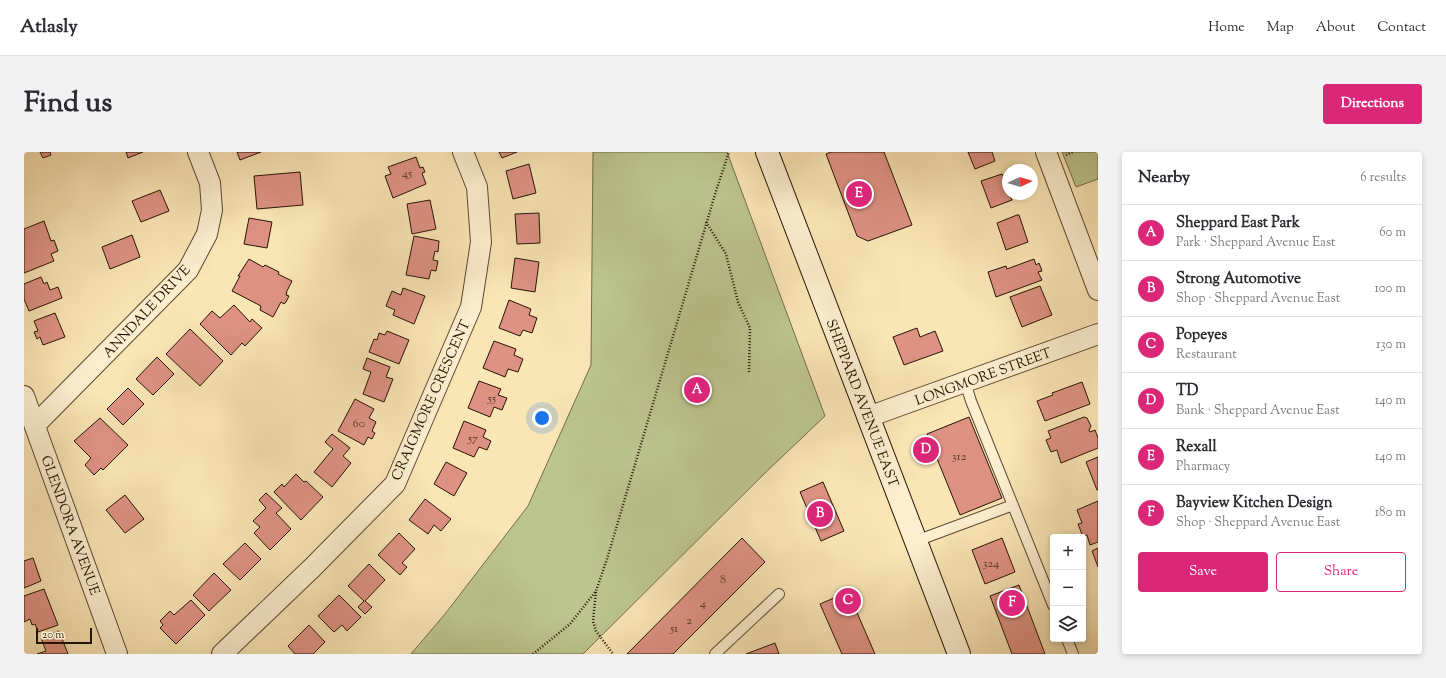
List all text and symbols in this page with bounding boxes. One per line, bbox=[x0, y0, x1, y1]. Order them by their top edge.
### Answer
text: Atlasly bbox=[20, 14, 78, 41]
text: Home bbox=[1208, 18, 1245, 38]
text: Map bbox=[1267, 18, 1294, 38]
text: About bbox=[1316, 18, 1355, 38]
text: Contact bbox=[1377, 18, 1426, 38]
text: Find us bbox=[24, 84, 112, 124]
button: Directions bbox=[1323, 84, 1422, 124]
north arrow bbox=[1002, 164, 1038, 200]
house number: 45 bbox=[402, 165, 412, 183]
text: Nearby bbox=[1138, 166, 1190, 190]
text: 6 results bbox=[1360, 169, 1406, 187]
pin: E bbox=[846, 179, 872, 209]
text: Sheppard East Park bbox=[1176, 213, 1300, 234]
text: A bbox=[1146, 224, 1156, 242]
text: 60 m bbox=[1379, 224, 1406, 242]
text: Park · Sheppard Avenue East bbox=[1176, 234, 1336, 252]
street label: ANNDALE DRIVE bbox=[99, 261, 196, 363]
text: Strong Automotive bbox=[1176, 269, 1301, 290]
text: B bbox=[1147, 280, 1155, 298]
text: 100 m bbox=[1374, 280, 1406, 298]
text: Shop · Sheppard Avenue East bbox=[1176, 290, 1340, 308]
street label: CRAIGMORE CRESCENT bbox=[387, 317, 476, 484]
street label: SHEPPARD AVENUE EAST bbox=[820, 317, 903, 491]
text: Popeyes bbox=[1176, 325, 1227, 346]
text: C bbox=[1146, 336, 1156, 354]
text: 130 m bbox=[1376, 336, 1406, 354]
street label: LONGMORE STREET bbox=[913, 344, 1055, 412]
text: Restaurant bbox=[1176, 346, 1237, 364]
pin: A bbox=[684, 375, 710, 405]
text: TD bbox=[1176, 381, 1198, 402]
house number: 55 bbox=[487, 390, 496, 408]
text: D bbox=[1146, 392, 1156, 410]
text: 140 m bbox=[1375, 392, 1406, 410]
text: Bank · Sheppard Avenue East bbox=[1176, 402, 1340, 420]
your location bbox=[532, 408, 552, 428]
house number: 60 bbox=[353, 415, 365, 433]
house number: 57 bbox=[467, 430, 478, 448]
pin: D bbox=[913, 435, 939, 465]
text: Rexall bbox=[1176, 437, 1217, 458]
house number: 312 bbox=[952, 448, 967, 466]
text: E bbox=[1147, 448, 1155, 466]
text: 140 m bbox=[1375, 448, 1406, 466]
street label: GLENDORA AVENUE bbox=[35, 453, 104, 599]
text: Pharmacy bbox=[1176, 458, 1230, 476]
text: Bayview Kitchen Design bbox=[1176, 493, 1333, 514]
pin: B bbox=[807, 499, 833, 529]
text: F bbox=[1147, 504, 1155, 522]
text: 180 m bbox=[1375, 504, 1406, 522]
text: Shop · Sheppard Avenue East bbox=[1176, 514, 1340, 532]
map controls bbox=[1050, 534, 1086, 642]
button: + bbox=[1050, 534, 1086, 570]
button: Save bbox=[1138, 552, 1268, 592]
button: Share bbox=[1276, 552, 1406, 592]
house number: 324 bbox=[983, 555, 999, 573]
button: − bbox=[1050, 570, 1086, 606]
house number: 8 bbox=[720, 571, 726, 589]
pin: C bbox=[835, 586, 861, 616]
pin: F bbox=[999, 588, 1025, 618]
house number: 4 bbox=[700, 595, 706, 613]
button: layers bbox=[1050, 606, 1086, 642]
house number: 2 bbox=[686, 612, 692, 630]
house number: 51 bbox=[669, 620, 678, 638]
scale bar bbox=[36, 626, 92, 645]
text: 20 m bbox=[42, 627, 64, 643]

